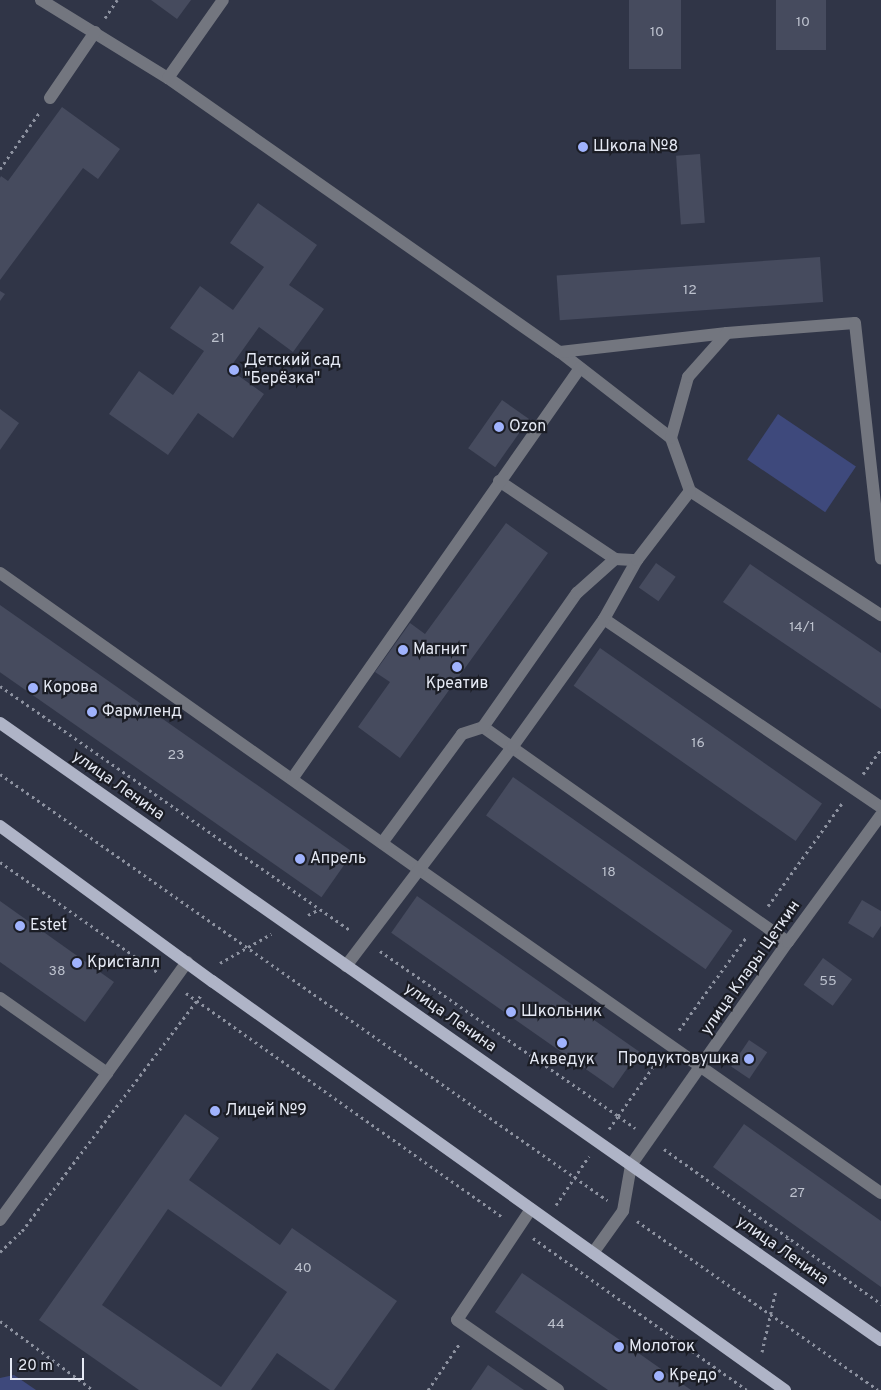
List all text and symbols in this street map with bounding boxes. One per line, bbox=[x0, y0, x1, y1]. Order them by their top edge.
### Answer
house number: 10 bbox=[796, 15, 810, 31]
house number: 10 bbox=[650, 25, 664, 41]
place label: Школа №8 bbox=[593, 137, 678, 157]
marker: Школа №8 bbox=[577, 141, 589, 153]
house number: 12 bbox=[683, 283, 697, 299]
house number: 21 bbox=[211, 331, 225, 347]
place label: Детский сад "Берёзка" bbox=[244, 351, 341, 389]
marker: Детский сад "Берёзка" bbox=[228, 364, 240, 376]
place label: Ozon bbox=[509, 417, 546, 437]
marker: Ozon bbox=[493, 421, 505, 433]
house number: 14/1 bbox=[789, 620, 815, 636]
place label: Магнит bbox=[413, 640, 467, 660]
marker: Магнит bbox=[397, 644, 409, 656]
marker: Креатив bbox=[451, 661, 463, 673]
place label: Креатив bbox=[426, 674, 488, 694]
place label: Корова bbox=[43, 678, 98, 698]
marker: Корова bbox=[27, 682, 39, 694]
place label: Фармленд bbox=[102, 702, 182, 722]
marker: Фармленд bbox=[86, 706, 98, 718]
house number: 16 bbox=[691, 736, 705, 752]
street label: улица Ленина bbox=[68, 747, 168, 825]
house number: 23 bbox=[168, 748, 184, 764]
place label: Апрель bbox=[310, 849, 366, 869]
marker: Апрель bbox=[294, 853, 306, 865]
house number: 18 bbox=[602, 865, 616, 881]
street label: улица Клары Цеткин bbox=[697, 897, 805, 1039]
place label: Estet bbox=[30, 916, 67, 936]
marker: Estet bbox=[14, 920, 26, 932]
place label: Кристалл bbox=[87, 953, 160, 973]
marker: Кристалл bbox=[71, 957, 83, 969]
house number: 38 bbox=[49, 964, 65, 980]
house number: 55 bbox=[819, 974, 837, 990]
street label: улица Ленина bbox=[400, 979, 500, 1057]
place label: Школьник bbox=[521, 1002, 602, 1022]
marker: Школьник bbox=[505, 1006, 517, 1018]
marker: Акведук bbox=[556, 1037, 568, 1049]
place label: Продуктовушка bbox=[617, 1049, 739, 1069]
place label: Акведук bbox=[529, 1050, 595, 1070]
marker: Продуктовушка bbox=[743, 1053, 755, 1065]
place label: Лицей №9 bbox=[225, 1101, 307, 1121]
marker: Лицей №9 bbox=[209, 1105, 221, 1117]
house number: 27 bbox=[789, 1186, 805, 1202]
street label: улица Ленина bbox=[732, 1212, 832, 1290]
house number: 40 bbox=[294, 1261, 312, 1277]
house number: 44 bbox=[547, 1317, 565, 1333]
place label: Молоток bbox=[629, 1337, 695, 1357]
marker: Молоток bbox=[613, 1341, 625, 1353]
scale bar bbox=[12, 1348, 86, 1380]
text: 20 m bbox=[18, 1357, 53, 1376]
place label: Кредо bbox=[669, 1366, 717, 1386]
marker: Кредо bbox=[653, 1370, 665, 1382]

